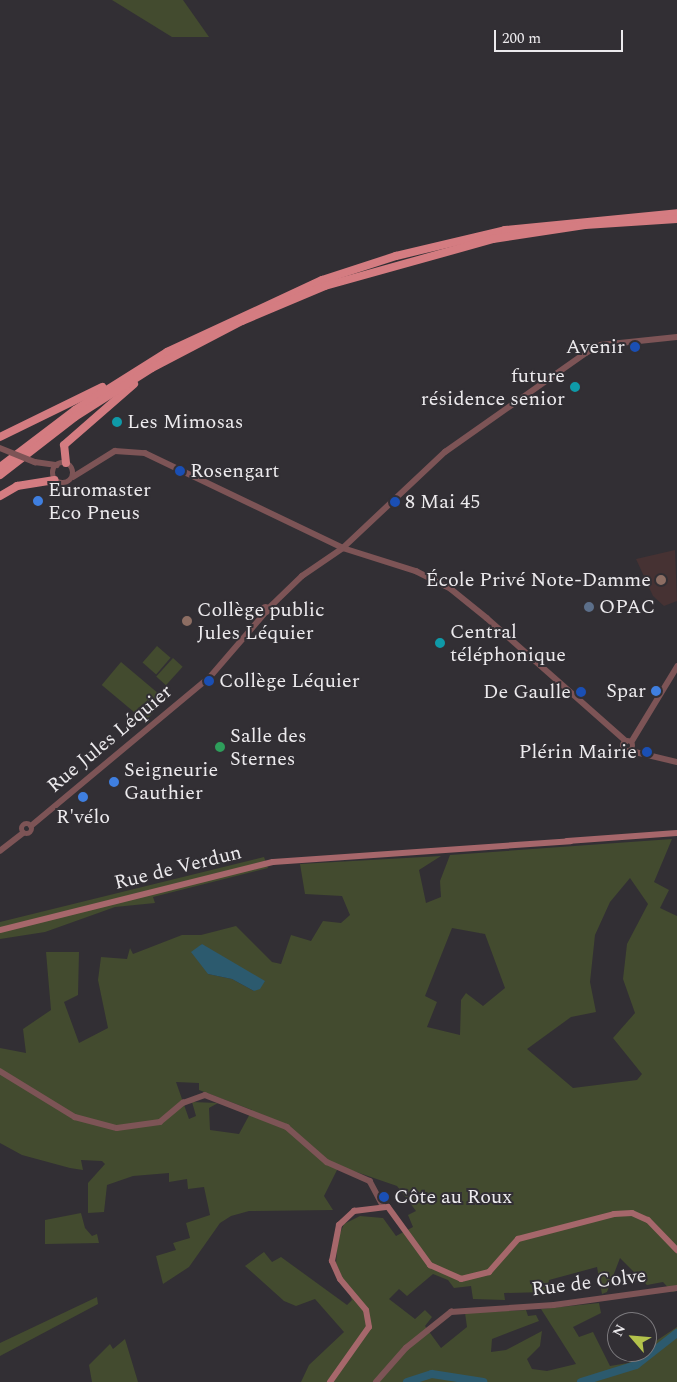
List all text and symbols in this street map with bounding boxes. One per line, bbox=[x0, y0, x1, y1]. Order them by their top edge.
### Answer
scale bar bbox=[497, 20, 626, 52]
text: 200 m bbox=[502, 27, 541, 50]
place label: Avenir bbox=[566, 335, 625, 359]
marker: Avenir bbox=[629, 341, 641, 353]
place label: future résidence senior bbox=[421, 364, 565, 411]
marker: future résidence senior bbox=[569, 381, 581, 393]
place label: Les Mimosas bbox=[127, 410, 243, 434]
marker: Les Mimosas bbox=[111, 416, 123, 428]
place label: Rosengart bbox=[190, 459, 279, 483]
marker: Rosengart bbox=[174, 465, 186, 477]
place label: Euromaster Eco Pneus bbox=[48, 478, 151, 525]
place label: 8 Mai 45 bbox=[405, 490, 480, 514]
marker: Euromaster Eco Pneus bbox=[32, 495, 44, 507]
marker: 8 Mai 45 bbox=[389, 496, 401, 508]
place label: École Privé Note-Damme bbox=[425, 568, 651, 592]
marker: École Privé Note-Damme bbox=[655, 574, 667, 586]
place label: OPAC bbox=[599, 595, 655, 619]
place label: Collège public Jules Léquier bbox=[197, 598, 325, 645]
marker: OPAC bbox=[583, 601, 595, 613]
marker: Collège public Jules Léquier bbox=[181, 615, 193, 627]
place label: Central téléphonique bbox=[450, 620, 566, 667]
marker: Central téléphonique bbox=[434, 637, 446, 649]
place label: Collège Léquier bbox=[219, 669, 360, 693]
marker: Collège Léquier bbox=[203, 675, 215, 687]
place label: Spar bbox=[606, 679, 646, 703]
street label: Rue Jules Léquier bbox=[43, 680, 177, 798]
place label: De Gaulle bbox=[483, 680, 571, 704]
marker: Spar bbox=[650, 685, 662, 697]
marker: De Gaulle bbox=[575, 686, 587, 698]
place label: Salle des Sternes bbox=[230, 724, 307, 771]
place label: Plérin Mairie bbox=[519, 740, 637, 764]
marker: Salle des Sternes bbox=[214, 741, 226, 753]
marker: Plérin Mairie bbox=[641, 746, 653, 758]
place label: Seigneurie Gauthier bbox=[124, 758, 218, 805]
marker: Seigneurie Gauthier bbox=[108, 776, 120, 788]
marker: R'vélo bbox=[77, 791, 89, 803]
place label: R'vélo bbox=[56, 805, 110, 829]
street label: Rue de Verdun bbox=[112, 841, 244, 895]
place label: Côte au Roux bbox=[394, 1185, 512, 1209]
marker: Côte au Roux bbox=[378, 1191, 390, 1203]
street label: Rue de Colve bbox=[530, 1264, 648, 1302]
north arrow bbox=[607, 1312, 657, 1362]
text: N bbox=[607, 1321, 631, 1340]

